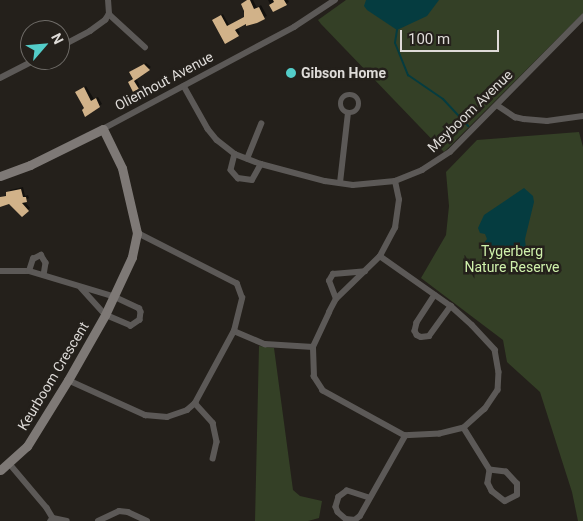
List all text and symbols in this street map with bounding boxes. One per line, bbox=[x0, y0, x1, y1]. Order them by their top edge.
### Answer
north arrow bbox=[20, 20, 70, 70]
scale bar bbox=[403, 20, 502, 52]
text: 100 m bbox=[408, 30, 450, 48]
text: N bbox=[48, 31, 67, 47]
street label: Olienhout Avenue bbox=[112, 48, 216, 114]
place label: Gibson Home bbox=[301, 65, 386, 81]
street label: Meyboom Avenue bbox=[424, 66, 516, 156]
marker: Gibson Home bbox=[285, 67, 297, 79]
park label: Tygerberg Nature Reserve bbox=[464, 243, 560, 276]
street label: Keurboom Crescent bbox=[14, 319, 92, 433]

